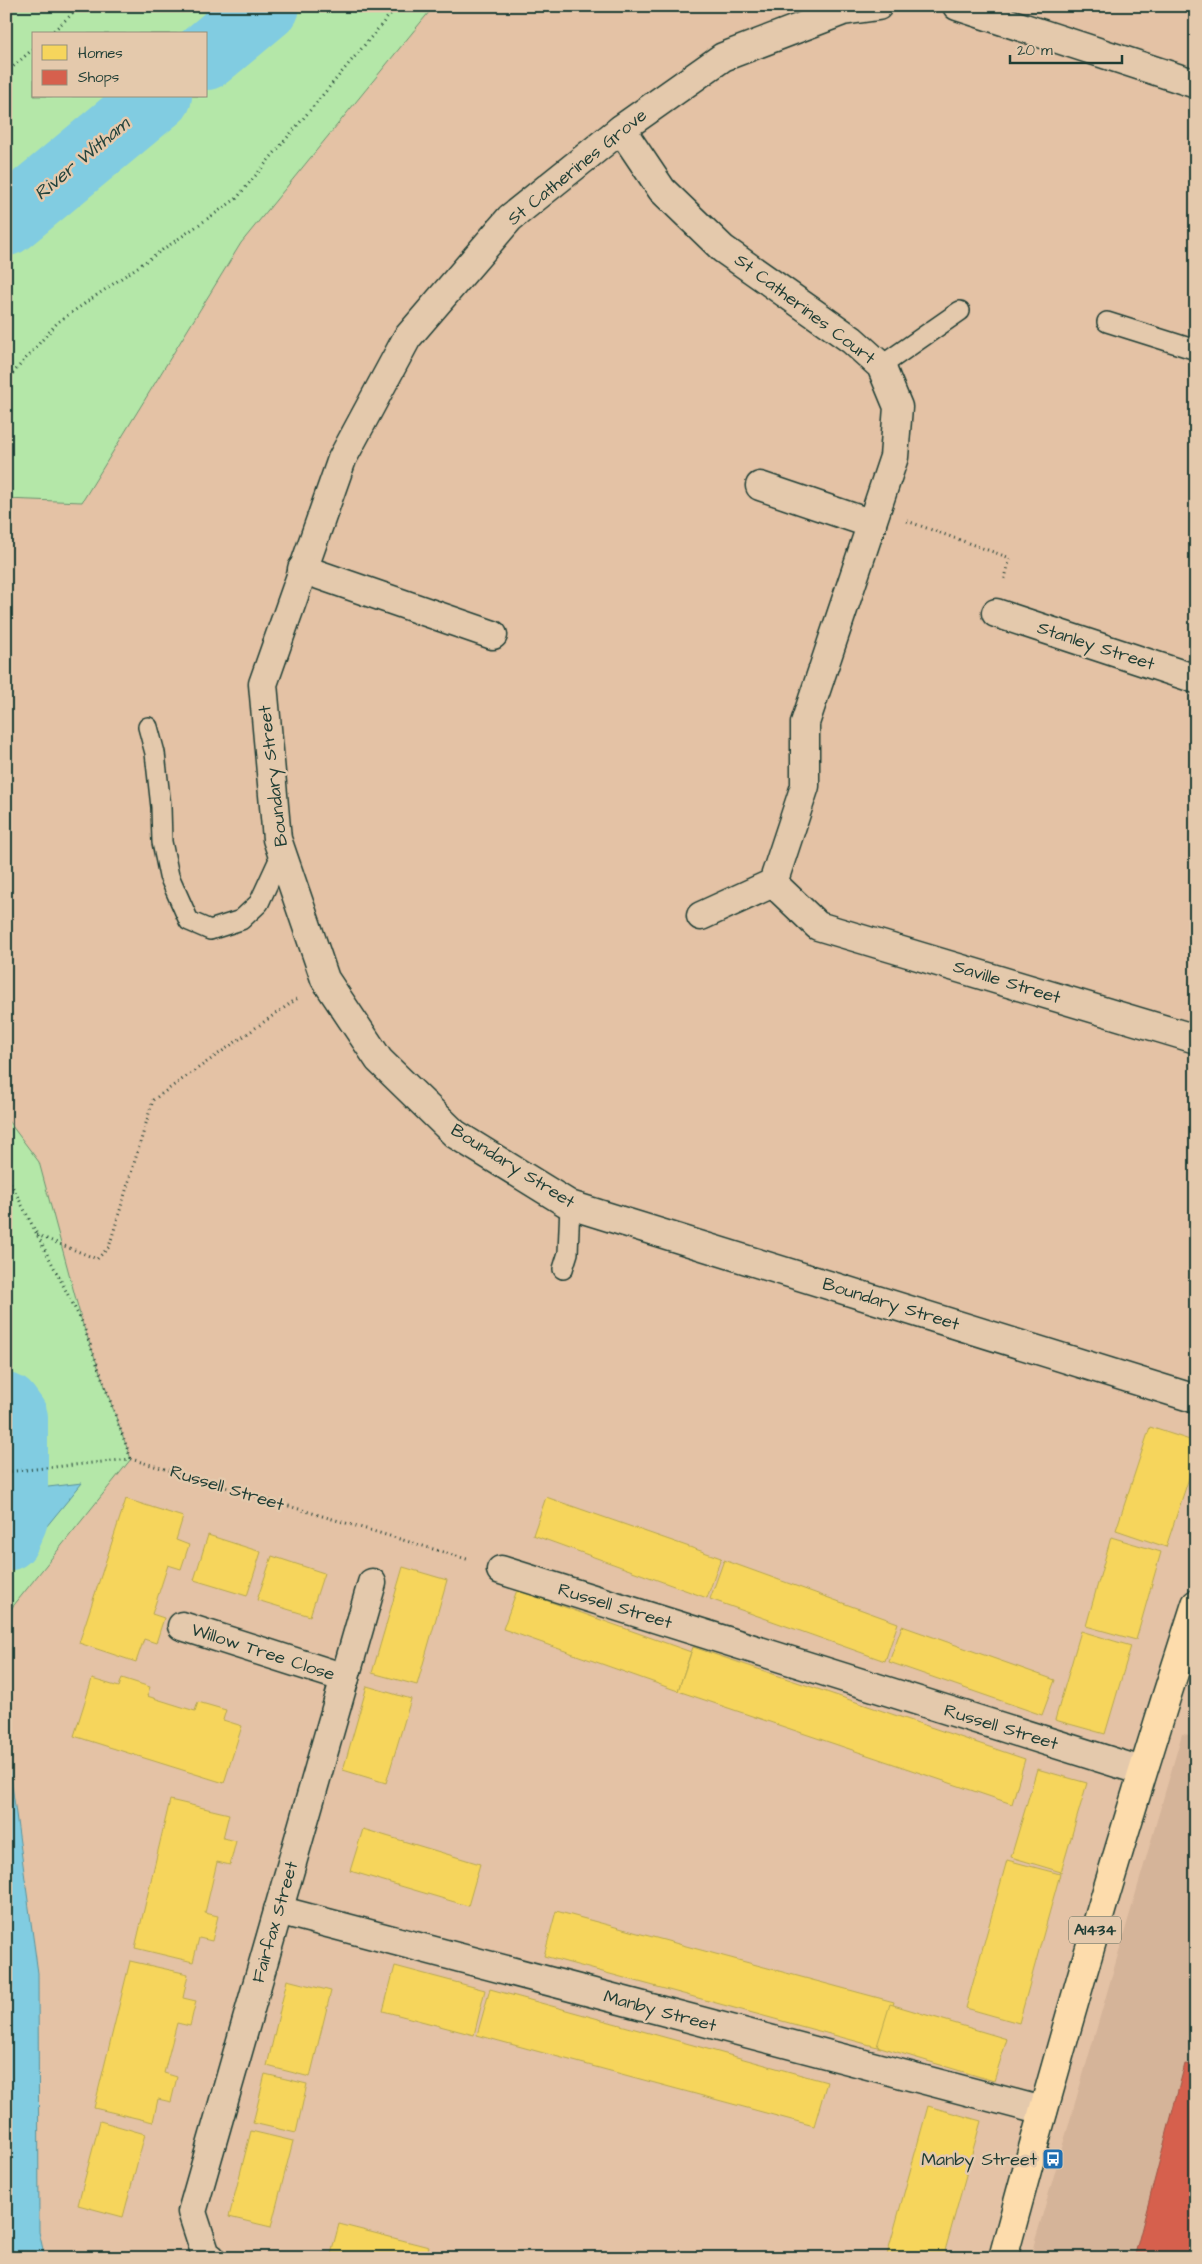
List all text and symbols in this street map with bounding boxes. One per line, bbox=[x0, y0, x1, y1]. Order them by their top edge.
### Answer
legend bbox=[32, 32, 208, 98]
scale bar bbox=[1010, 32, 1122, 64]
text: 20 m bbox=[1017, 40, 1053, 61]
text: Homes bbox=[78, 43, 123, 64]
text: Shops bbox=[78, 67, 120, 88]
street label: St Catherines Grove bbox=[502, 103, 652, 231]
water label: River Witham bbox=[29, 110, 137, 207]
street label: St Catherines Court bbox=[729, 248, 881, 371]
street label: Stanley Street bbox=[1034, 615, 1159, 678]
street label: Boundary Street bbox=[252, 703, 295, 848]
street label: Saville Street bbox=[950, 954, 1064, 1010]
street label: Boundary Street bbox=[446, 1118, 580, 1215]
street label: Boundary Street bbox=[819, 1271, 963, 1338]
street label: Russell Street bbox=[167, 1459, 288, 1517]
street label: Russell Street bbox=[555, 1577, 676, 1635]
street label: Willow Tree Close bbox=[188, 1617, 338, 1687]
street label: Russell Street bbox=[941, 1698, 1062, 1756]
street label: Fairfax Street bbox=[246, 1858, 304, 1986]
road number: A1434 bbox=[1069, 1916, 1121, 1944]
street label: Manby Street bbox=[601, 1984, 720, 2039]
place label: Manby Street bbox=[921, 2147, 1038, 2173]
bus stop icon: Manby Street bbox=[1041, 2147, 1065, 2171]

